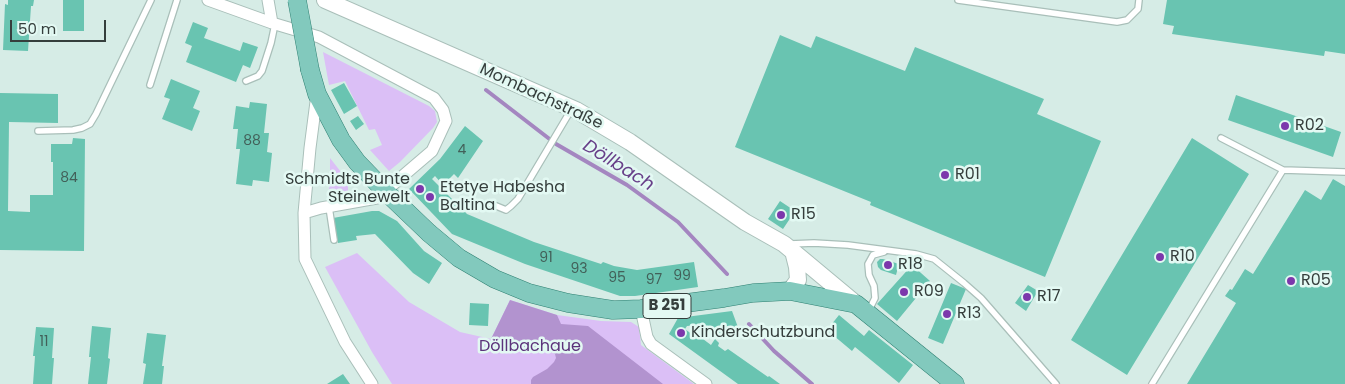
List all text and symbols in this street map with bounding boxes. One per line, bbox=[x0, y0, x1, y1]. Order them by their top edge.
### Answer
scale bar bbox=[12, 10, 109, 42]
text: 50 m bbox=[18, 18, 56, 39]
street label: Mombachstraße bbox=[476, 60, 606, 134]
place label: R02 bbox=[1295, 116, 1324, 136]
marker: R02 bbox=[1279, 120, 1291, 132]
house number: 88 bbox=[243, 133, 261, 149]
water label: Döllbach bbox=[578, 136, 658, 196]
house number: 4 bbox=[458, 142, 466, 158]
place label: R01 bbox=[955, 165, 980, 185]
marker: R01 bbox=[939, 169, 951, 181]
house number: 84 bbox=[60, 170, 78, 186]
place label: Schmidts Bunte Steinewelt bbox=[285, 170, 410, 208]
place label: Etetye Habesha Baltina bbox=[440, 178, 565, 216]
marker: Schmidts Bunte Steinewelt bbox=[414, 183, 426, 195]
marker: Etetye Habesha Baltina bbox=[424, 191, 436, 203]
place label: R15 bbox=[791, 205, 816, 225]
marker: R15 bbox=[775, 209, 787, 221]
place label: R10 bbox=[1170, 247, 1195, 267]
house number: 91 bbox=[539, 250, 553, 266]
marker: R10 bbox=[1154, 251, 1166, 263]
place label: R18 bbox=[898, 255, 923, 275]
marker: R18 bbox=[882, 259, 894, 271]
house number: 93 bbox=[570, 261, 588, 277]
house number: 99 bbox=[673, 268, 691, 284]
house number: 95 bbox=[608, 270, 626, 286]
place label: R05 bbox=[1301, 271, 1331, 291]
house number: 97 bbox=[646, 272, 662, 288]
marker: R05 bbox=[1285, 275, 1297, 287]
place label: R09 bbox=[914, 282, 944, 302]
marker: R09 bbox=[898, 286, 910, 298]
place label: R17 bbox=[1037, 287, 1061, 307]
marker: R17 bbox=[1021, 291, 1033, 303]
road number: B 251 bbox=[643, 294, 691, 318]
place label: R13 bbox=[957, 304, 981, 324]
marker: R13 bbox=[941, 308, 953, 320]
place label: Kinderschutzbund bbox=[691, 323, 835, 343]
marker: Kinderschutzbund bbox=[675, 327, 687, 339]
house number: 11 bbox=[40, 334, 48, 350]
park label: Döllbachaue bbox=[479, 337, 581, 357]

